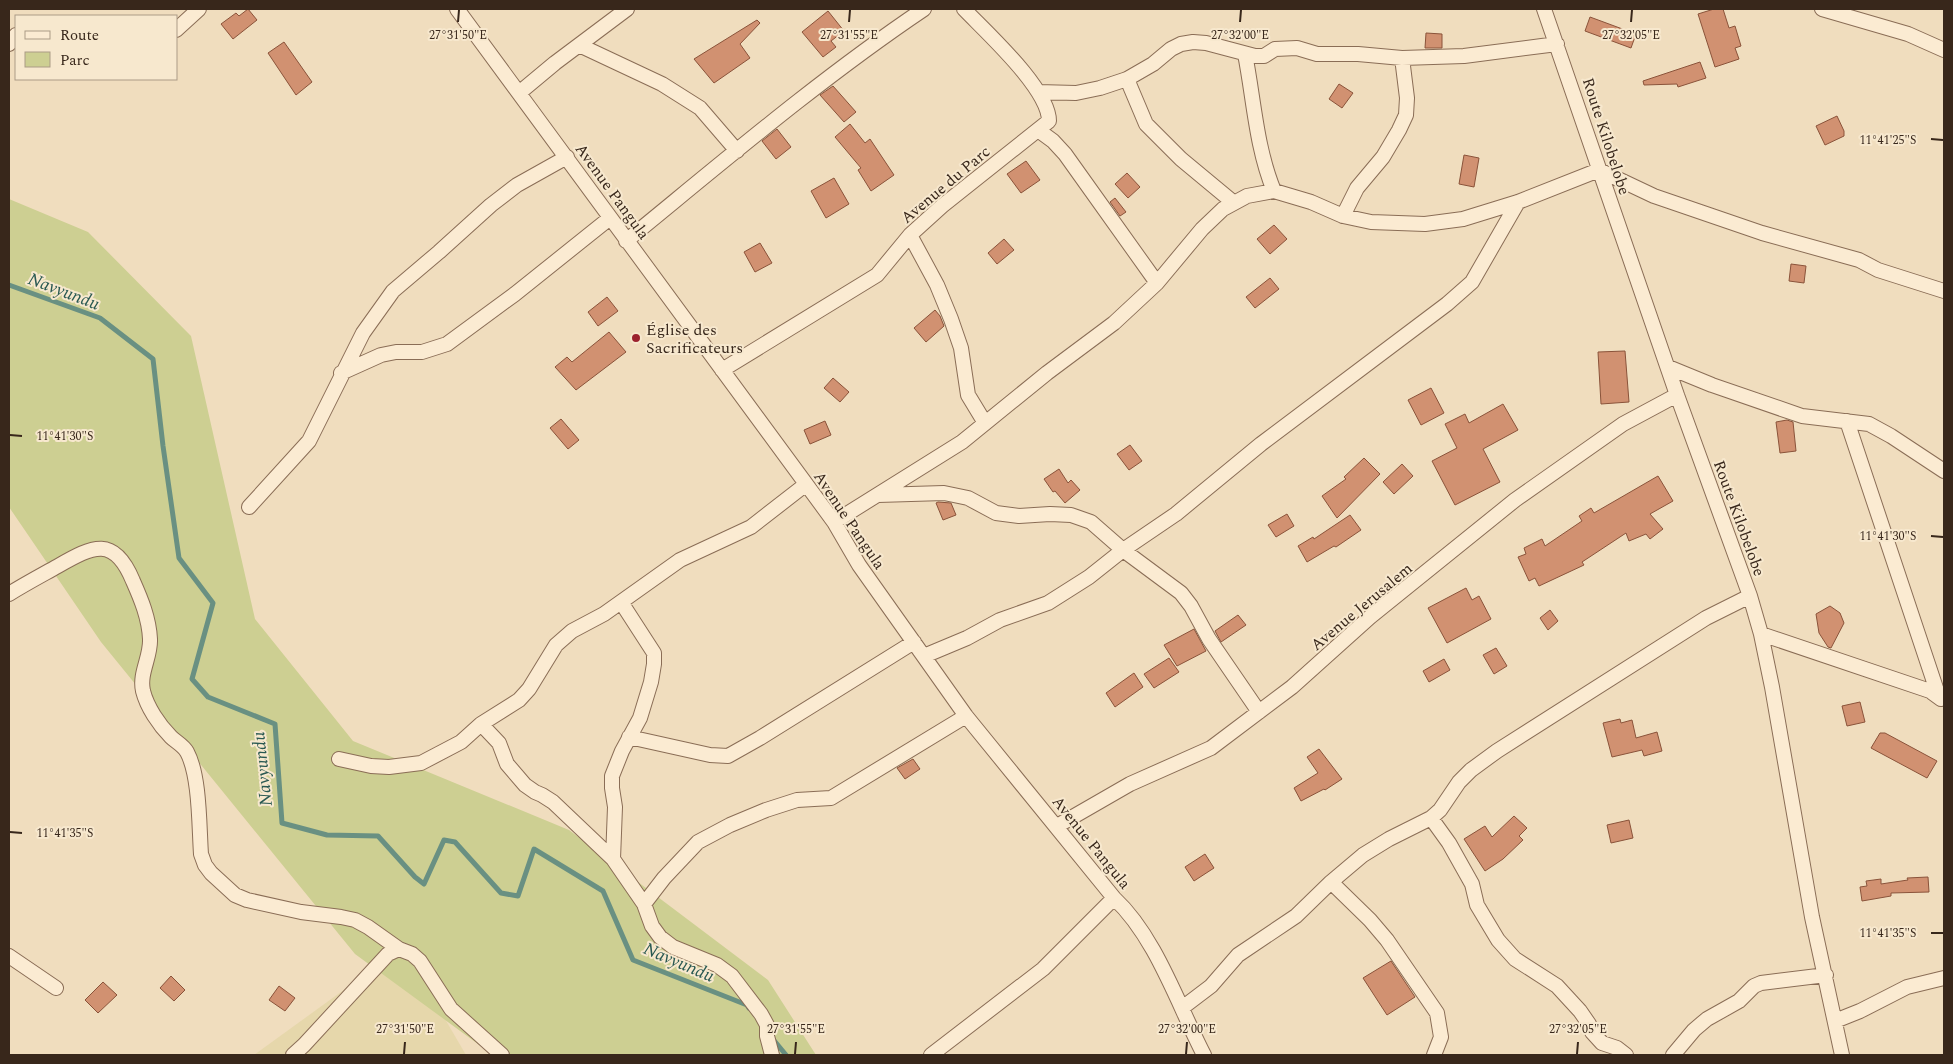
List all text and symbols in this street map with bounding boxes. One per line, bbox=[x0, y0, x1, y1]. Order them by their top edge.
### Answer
legend bbox=[15, 15, 178, 80]
text: Route bbox=[60, 24, 99, 47]
text: 27°31'50"E bbox=[429, 26, 487, 45]
text: 27°31'55"E bbox=[820, 26, 878, 45]
text: 27°32'00"E bbox=[1211, 26, 1269, 45]
text: 27°32'05"E bbox=[1602, 26, 1660, 45]
text: Parc bbox=[60, 49, 90, 72]
street label: Route Kilobelobe bbox=[1576, 75, 1636, 198]
text: 11°41'25"S bbox=[1860, 131, 1916, 150]
street label: Avenue Pangula bbox=[569, 138, 656, 245]
street label: Avenue du Parc bbox=[896, 140, 996, 229]
water label: Navyundu bbox=[24, 265, 104, 318]
place label: Église des Sacrificateurs bbox=[646, 318, 743, 360]
marker: Église des Sacrificateurs bbox=[630, 332, 642, 344]
text: 11°41'30"S bbox=[37, 427, 93, 446]
street label: Route Kilobelobe bbox=[1707, 457, 1771, 580]
street label: Avenue Pangula bbox=[807, 467, 891, 575]
text: 11°41'30"S bbox=[1860, 527, 1916, 546]
street label: Avenue Jerusalem bbox=[1305, 557, 1418, 657]
water label: Navyundu bbox=[245, 730, 280, 808]
street label: Avenue Pangula bbox=[1046, 791, 1137, 895]
text: 11°41'35"S bbox=[37, 824, 93, 843]
text: 11°41'35"S bbox=[1860, 924, 1916, 943]
water label: Navyundu bbox=[639, 935, 719, 990]
text: 27°31'50"E bbox=[376, 1020, 434, 1039]
text: 27°31'55"E bbox=[767, 1020, 825, 1039]
text: 27°32'00"E bbox=[1158, 1020, 1216, 1039]
text: 27°32'05"E bbox=[1549, 1020, 1607, 1039]

